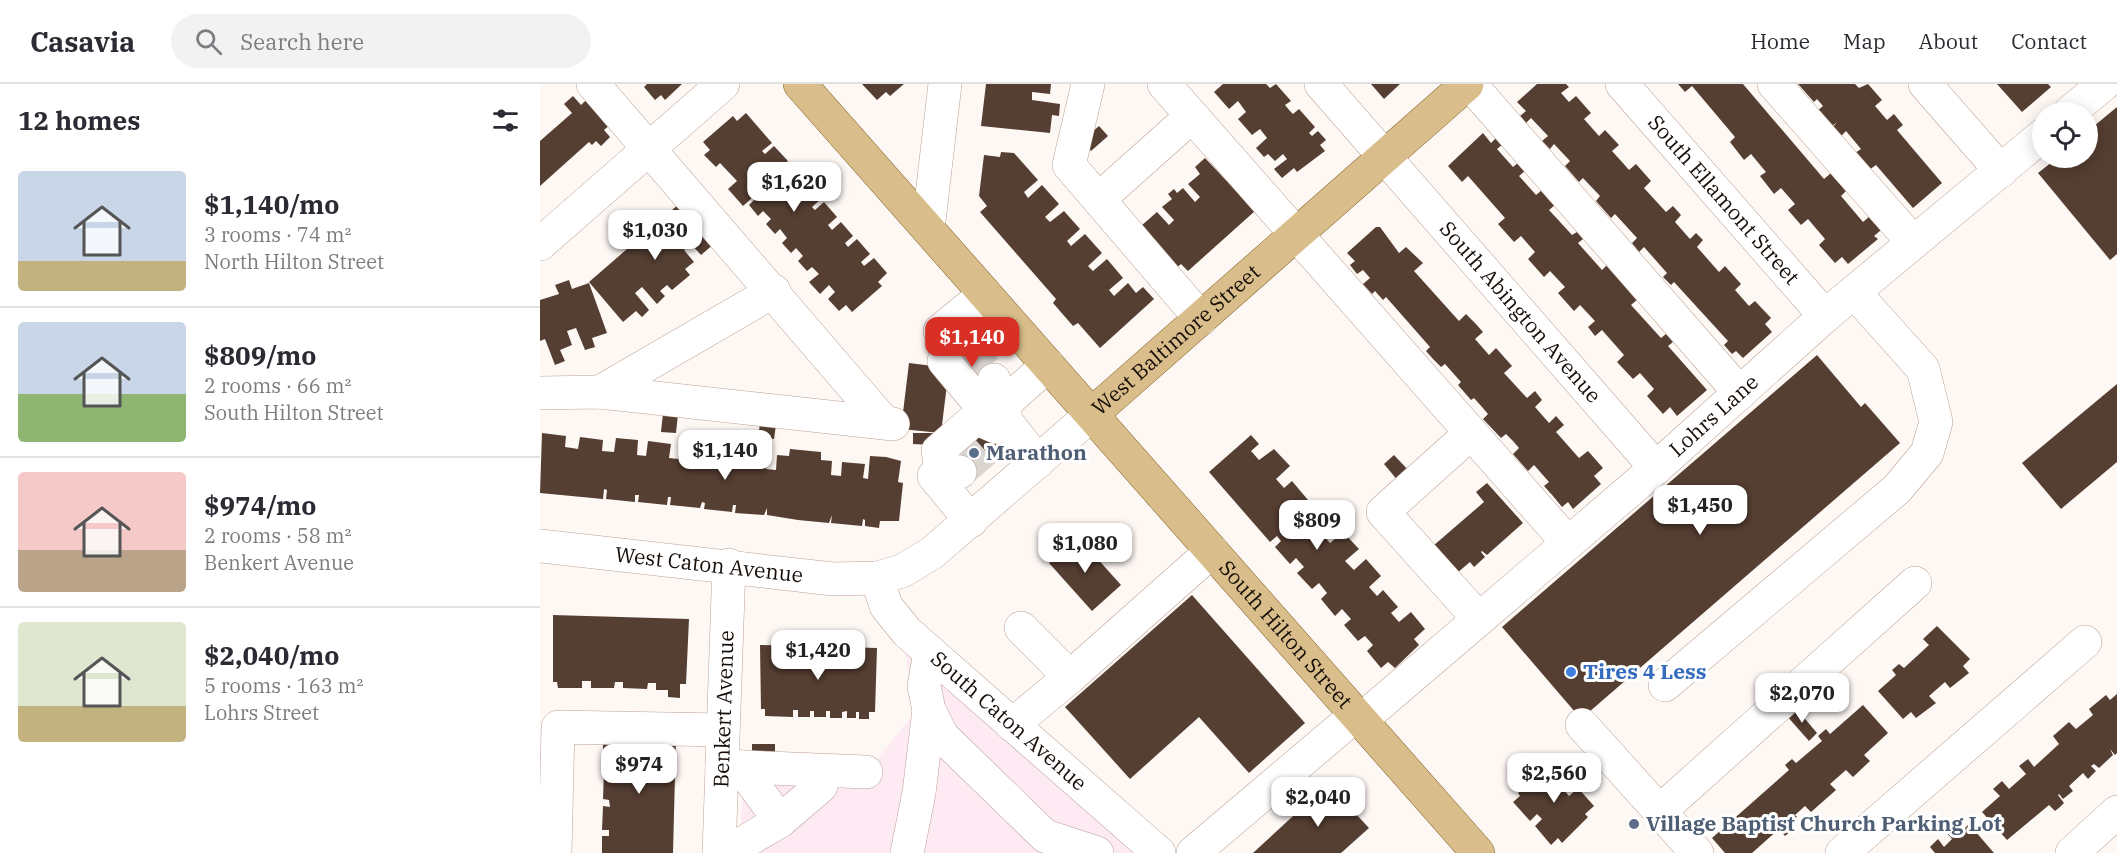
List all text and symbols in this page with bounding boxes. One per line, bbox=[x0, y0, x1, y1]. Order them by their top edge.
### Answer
search box bbox=[171, 14, 591, 68]
text: Casavia bbox=[30, 23, 135, 60]
icon: search bbox=[192, 25, 225, 58]
text: Search here bbox=[240, 27, 364, 56]
text: Home bbox=[1750, 27, 1810, 55]
text: Map bbox=[1843, 27, 1886, 55]
text: About bbox=[1919, 27, 1978, 55]
text: Contact bbox=[2011, 27, 2087, 55]
map controls bbox=[2032, 102, 2098, 168]
button: locate bbox=[2032, 102, 2098, 168]
text: 12 homes bbox=[18, 103, 140, 137]
icon: filters bbox=[489, 104, 522, 137]
street label: South Ellamont Street bbox=[1642, 108, 1806, 290]
pin: $1,620 bbox=[745, 162, 843, 213]
text: $1,620 bbox=[761, 168, 827, 195]
text: $1,140/mo bbox=[204, 187, 339, 221]
icon: home bbox=[66, 195, 138, 267]
pin: $1,030 bbox=[606, 210, 704, 261]
street label: South Abington Avenue bbox=[1434, 215, 1608, 408]
text: $1,030 bbox=[622, 216, 688, 243]
text: 3 rooms · 74 m² bbox=[204, 221, 351, 248]
text: North Hilton Street bbox=[204, 248, 384, 275]
street label: West Baltimore Street bbox=[1085, 258, 1265, 421]
pin: $1,140 bbox=[923, 317, 1021, 368]
text: $1,140 bbox=[939, 323, 1005, 350]
text: $809/mo bbox=[204, 338, 316, 372]
icon: home bbox=[66, 346, 138, 418]
street label: Lohrs Lane bbox=[1663, 368, 1764, 462]
text: 2 rooms · 66 m² bbox=[204, 372, 351, 399]
text: South Hilton Street bbox=[204, 399, 384, 426]
pin: $1,140 bbox=[676, 430, 774, 481]
text: $1,140 bbox=[692, 436, 758, 463]
place label: Marathon bbox=[986, 438, 1087, 466]
marker: Marathon bbox=[967, 446, 981, 460]
pin: $1,450 bbox=[1651, 485, 1749, 536]
text: $974/mo bbox=[204, 488, 316, 522]
text: $1,450 bbox=[1667, 491, 1733, 518]
icon: home bbox=[66, 496, 138, 568]
pin: $809 bbox=[1281, 500, 1353, 551]
text: $809 bbox=[1293, 506, 1341, 533]
text: 2 rooms · 58 m² bbox=[204, 522, 351, 549]
pin: $1,080 bbox=[1036, 523, 1134, 574]
text: $1,080 bbox=[1052, 529, 1118, 556]
street label: West Caton Avenue bbox=[613, 540, 805, 589]
text: Benkert Avenue bbox=[204, 549, 354, 576]
street label: South Hilton Street bbox=[1213, 554, 1359, 714]
street label: Benkert Avenue bbox=[706, 630, 740, 788]
pin: $1,420 bbox=[769, 630, 867, 681]
text: $1,420 bbox=[785, 636, 851, 663]
text: $2,040/mo bbox=[204, 638, 339, 672]
street label: South Caton Avenue bbox=[925, 644, 1093, 796]
icon: home bbox=[66, 646, 138, 718]
place label: Tires 4 Less bbox=[1583, 657, 1706, 685]
marker: Tires 4 Less bbox=[1564, 665, 1578, 679]
text: 5 rooms · 163 m² bbox=[204, 672, 363, 699]
pin: $2,070 bbox=[1753, 673, 1851, 724]
text: $2,070 bbox=[1769, 679, 1835, 706]
text: Lohrs Street bbox=[204, 699, 319, 726]
pin: $974 bbox=[603, 744, 675, 795]
text: $974 bbox=[615, 750, 663, 777]
pin: $2,560 bbox=[1505, 753, 1603, 804]
text: $2,560 bbox=[1521, 759, 1587, 786]
pin: $2,040 bbox=[1269, 777, 1367, 828]
text: $2,040 bbox=[1285, 783, 1351, 810]
place label: Village Baptist Church Parking Lot bbox=[1646, 809, 2002, 837]
marker: Village Baptist Church Parking Lot bbox=[1627, 817, 1641, 831]

